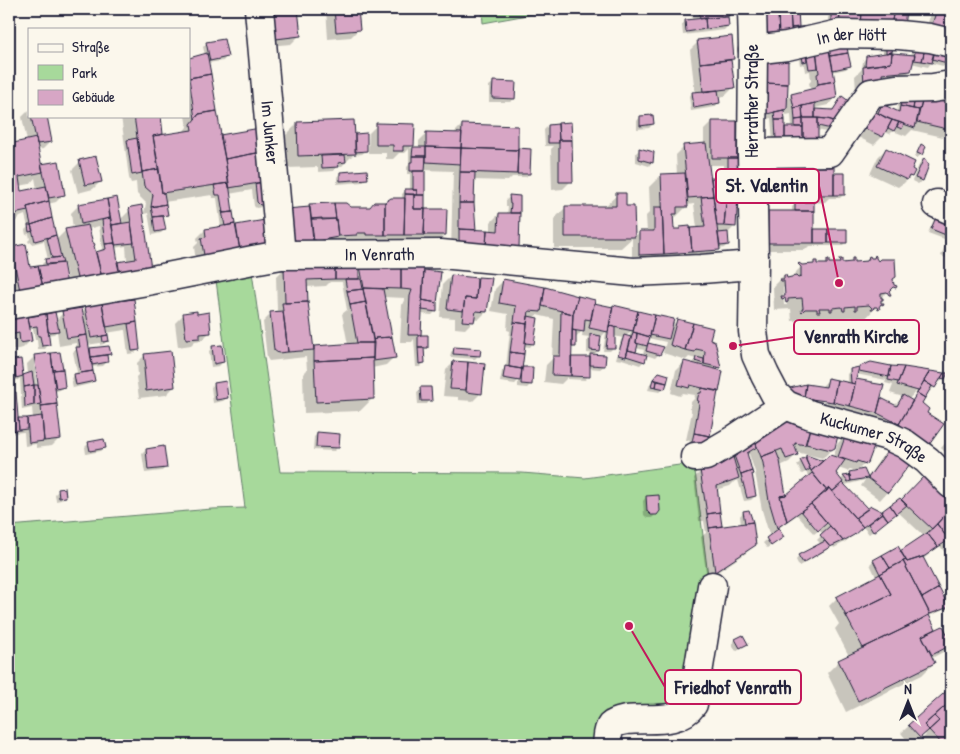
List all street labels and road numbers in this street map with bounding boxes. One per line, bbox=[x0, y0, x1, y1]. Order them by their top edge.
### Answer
street label: In der Hött bbox=[814, 21, 887, 51]
street label: Herrather Straße bbox=[739, 44, 764, 158]
street label: Im Junker bbox=[255, 99, 286, 166]
street label: In Venrath bbox=[344, 241, 415, 267]
street label: Kuckumer Straße bbox=[817, 405, 933, 469]

